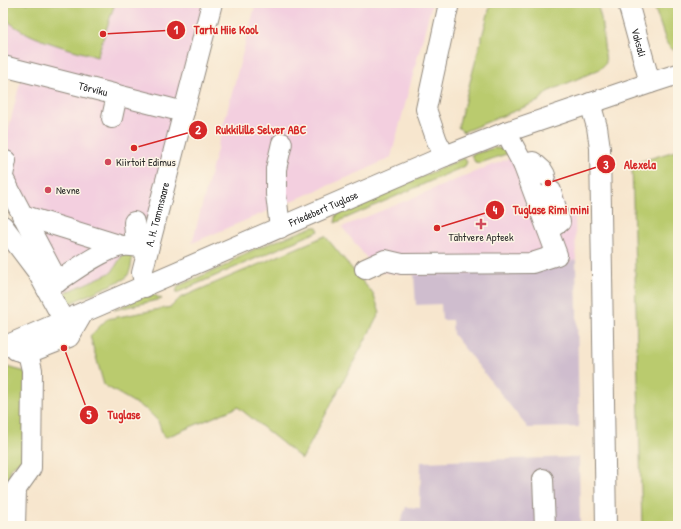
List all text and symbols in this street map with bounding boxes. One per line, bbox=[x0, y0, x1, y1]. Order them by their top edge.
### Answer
callout: Tartu Hiie Kool bbox=[166, 18, 266, 42]
text: 1 bbox=[174, 21, 179, 38]
text: Tartu Hiie Kool bbox=[193, 21, 259, 38]
street label: Vaksali bbox=[628, 27, 649, 58]
street label: Tõrviku bbox=[77, 78, 110, 99]
callout: Rukkilille Selver ABC bbox=[188, 118, 315, 142]
text: 2 bbox=[195, 121, 201, 138]
text: Rukkilille Selver ABC bbox=[216, 121, 307, 138]
callout: Alexela bbox=[596, 152, 663, 176]
place label: Kiirtoit Edimus bbox=[116, 155, 176, 169]
text: 3 bbox=[603, 156, 609, 173]
text: Alexela bbox=[624, 156, 656, 173]
marker: Kiirtoit Edimus bbox=[103, 157, 113, 167]
street label: A. H. Tammsaare bbox=[142, 180, 172, 248]
place label: Nevne bbox=[56, 183, 81, 197]
marker: Nevne bbox=[43, 185, 53, 195]
street label: Friedebert Tuglase bbox=[286, 187, 361, 230]
callout: Tuglase Rimi mini bbox=[485, 198, 598, 222]
text: 4 bbox=[493, 201, 498, 218]
text: Tuglase Rimi mini bbox=[512, 201, 590, 219]
marker: Tähtvere Apteek bbox=[476, 219, 486, 229]
place label: Tähtvere Apteek bbox=[449, 230, 514, 244]
callout: Tuglase bbox=[79, 403, 148, 427]
text: 5 bbox=[86, 406, 92, 423]
text: Tuglase bbox=[106, 406, 141, 424]

